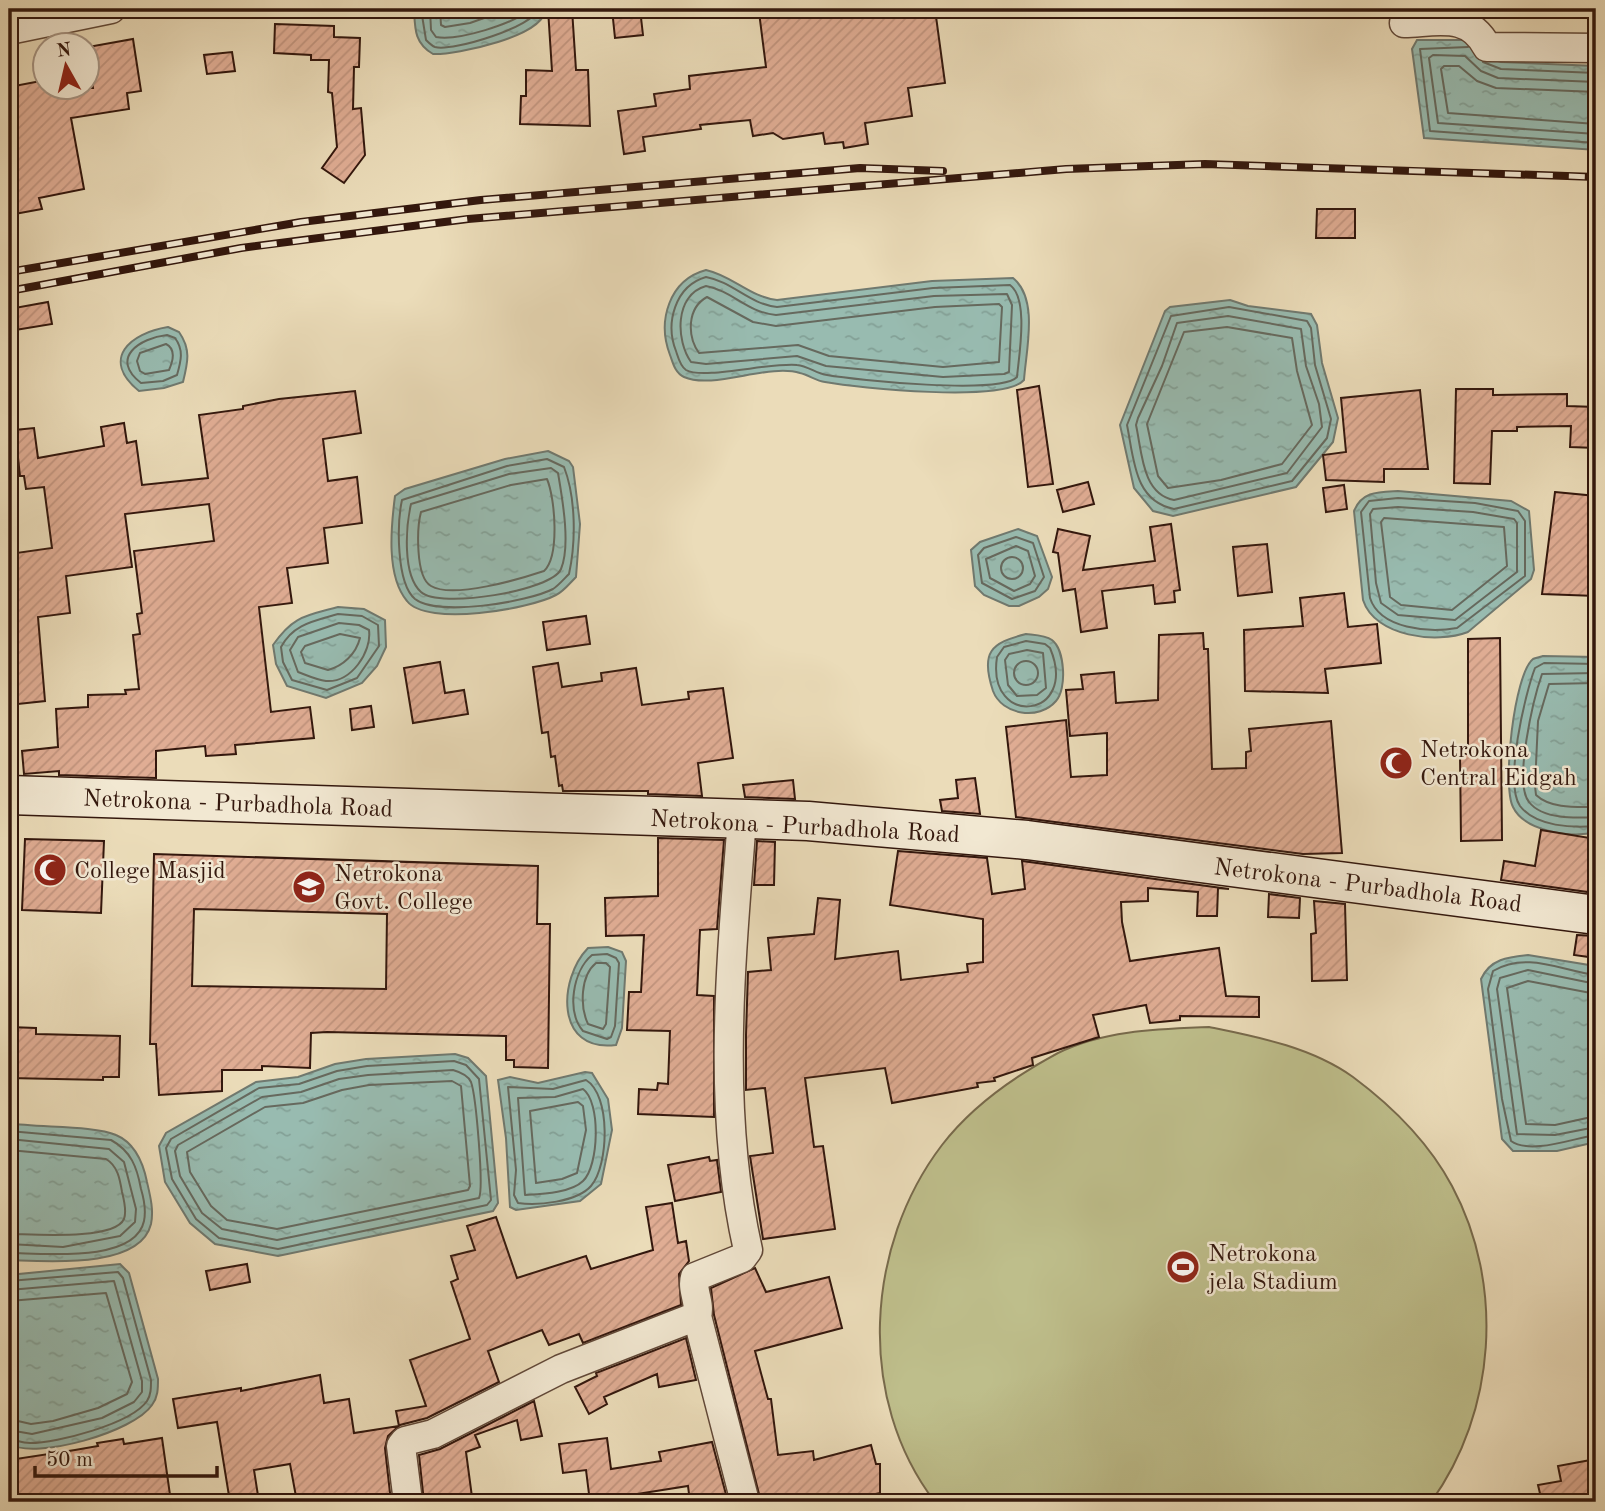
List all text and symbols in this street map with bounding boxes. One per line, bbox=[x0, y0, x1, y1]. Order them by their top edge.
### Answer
north arrow bbox=[32, 32, 102, 102]
text: N bbox=[55, 41, 73, 62]
place label: Netrokona Central Eidgah bbox=[1420, 739, 1577, 791]
mosque icon: Netrokona Central Eidgah bbox=[1377, 744, 1415, 782]
street label: Netrokona - Purbadhola Road bbox=[82, 788, 393, 822]
street label: Netrokona - Purbadhola Road bbox=[649, 808, 960, 848]
mosque icon: College Masjid bbox=[31, 851, 69, 889]
street label: Netrokona - Purbadhola Road bbox=[1212, 856, 1523, 918]
place label: College Masjid bbox=[74, 860, 226, 884]
place label: Netrokona Govt. College bbox=[334, 863, 473, 915]
school or university icon: Netrokona Govt. College bbox=[290, 868, 328, 906]
place label: Netrokona jela Stadium bbox=[1207, 1243, 1338, 1295]
sports icon: Netrokona jela Stadium bbox=[1164, 1248, 1202, 1286]
scale bar bbox=[35, 1434, 217, 1478]
text: 50 m bbox=[46, 1450, 93, 1471]

